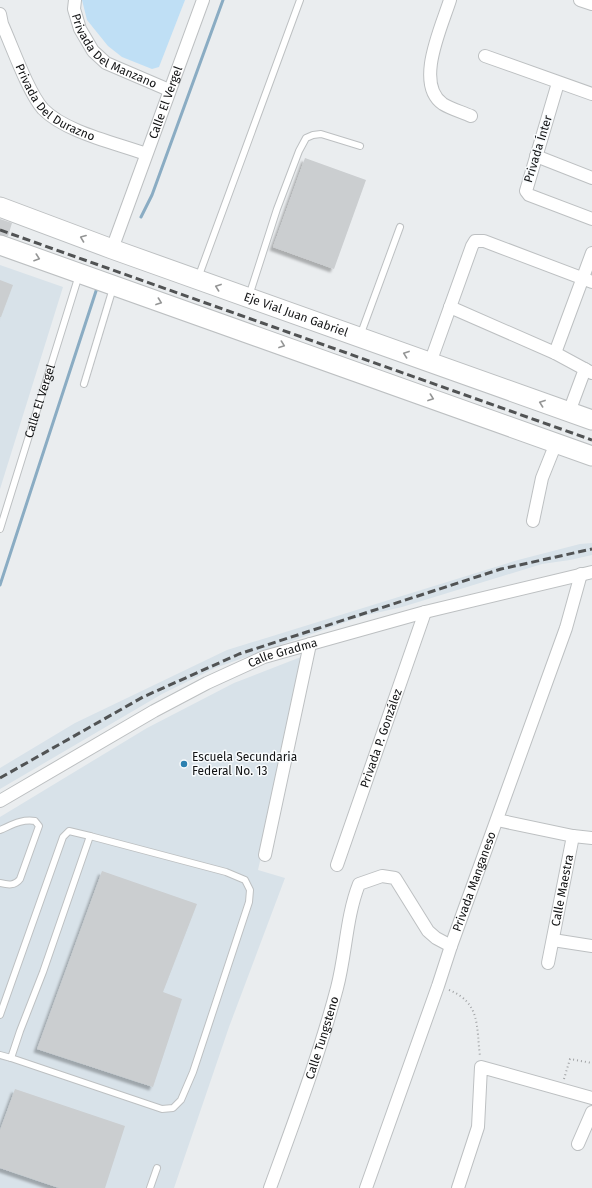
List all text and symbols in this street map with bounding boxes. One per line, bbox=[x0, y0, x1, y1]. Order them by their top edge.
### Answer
street label: Privada Del Manzano bbox=[69, 12, 159, 91]
street label: Privada Del Durazno bbox=[13, 62, 97, 144]
street label: Calle El Vergel bbox=[146, 64, 185, 141]
street label: Privada Ínter bbox=[520, 113, 555, 184]
one-way arrow bbox=[79, 235, 86, 243]
one-way arrow bbox=[33, 253, 40, 262]
one-way arrow bbox=[215, 283, 222, 292]
street label: Eje Vial Juan Gabriel bbox=[242, 290, 350, 340]
one-way arrow bbox=[156, 297, 163, 305]
one-way arrow bbox=[278, 341, 285, 349]
one-way arrow bbox=[403, 351, 410, 359]
street label: Calle El Vergel bbox=[22, 362, 58, 440]
one-way arrow bbox=[427, 394, 434, 402]
one-way arrow bbox=[539, 399, 546, 407]
street label: Calle Gradma bbox=[246, 635, 319, 670]
street label: Privada P. González bbox=[357, 687, 405, 790]
place label: Escuela Secundaria Federal No. 13 bbox=[192, 750, 297, 778]
marker: Escuela Secundaria Federal No. 13 bbox=[179, 759, 189, 769]
street label: Privada Manganeso bbox=[450, 830, 499, 934]
street label: Calle Maestra bbox=[548, 853, 576, 928]
street label: Calle Tungsteno bbox=[303, 995, 341, 1081]

